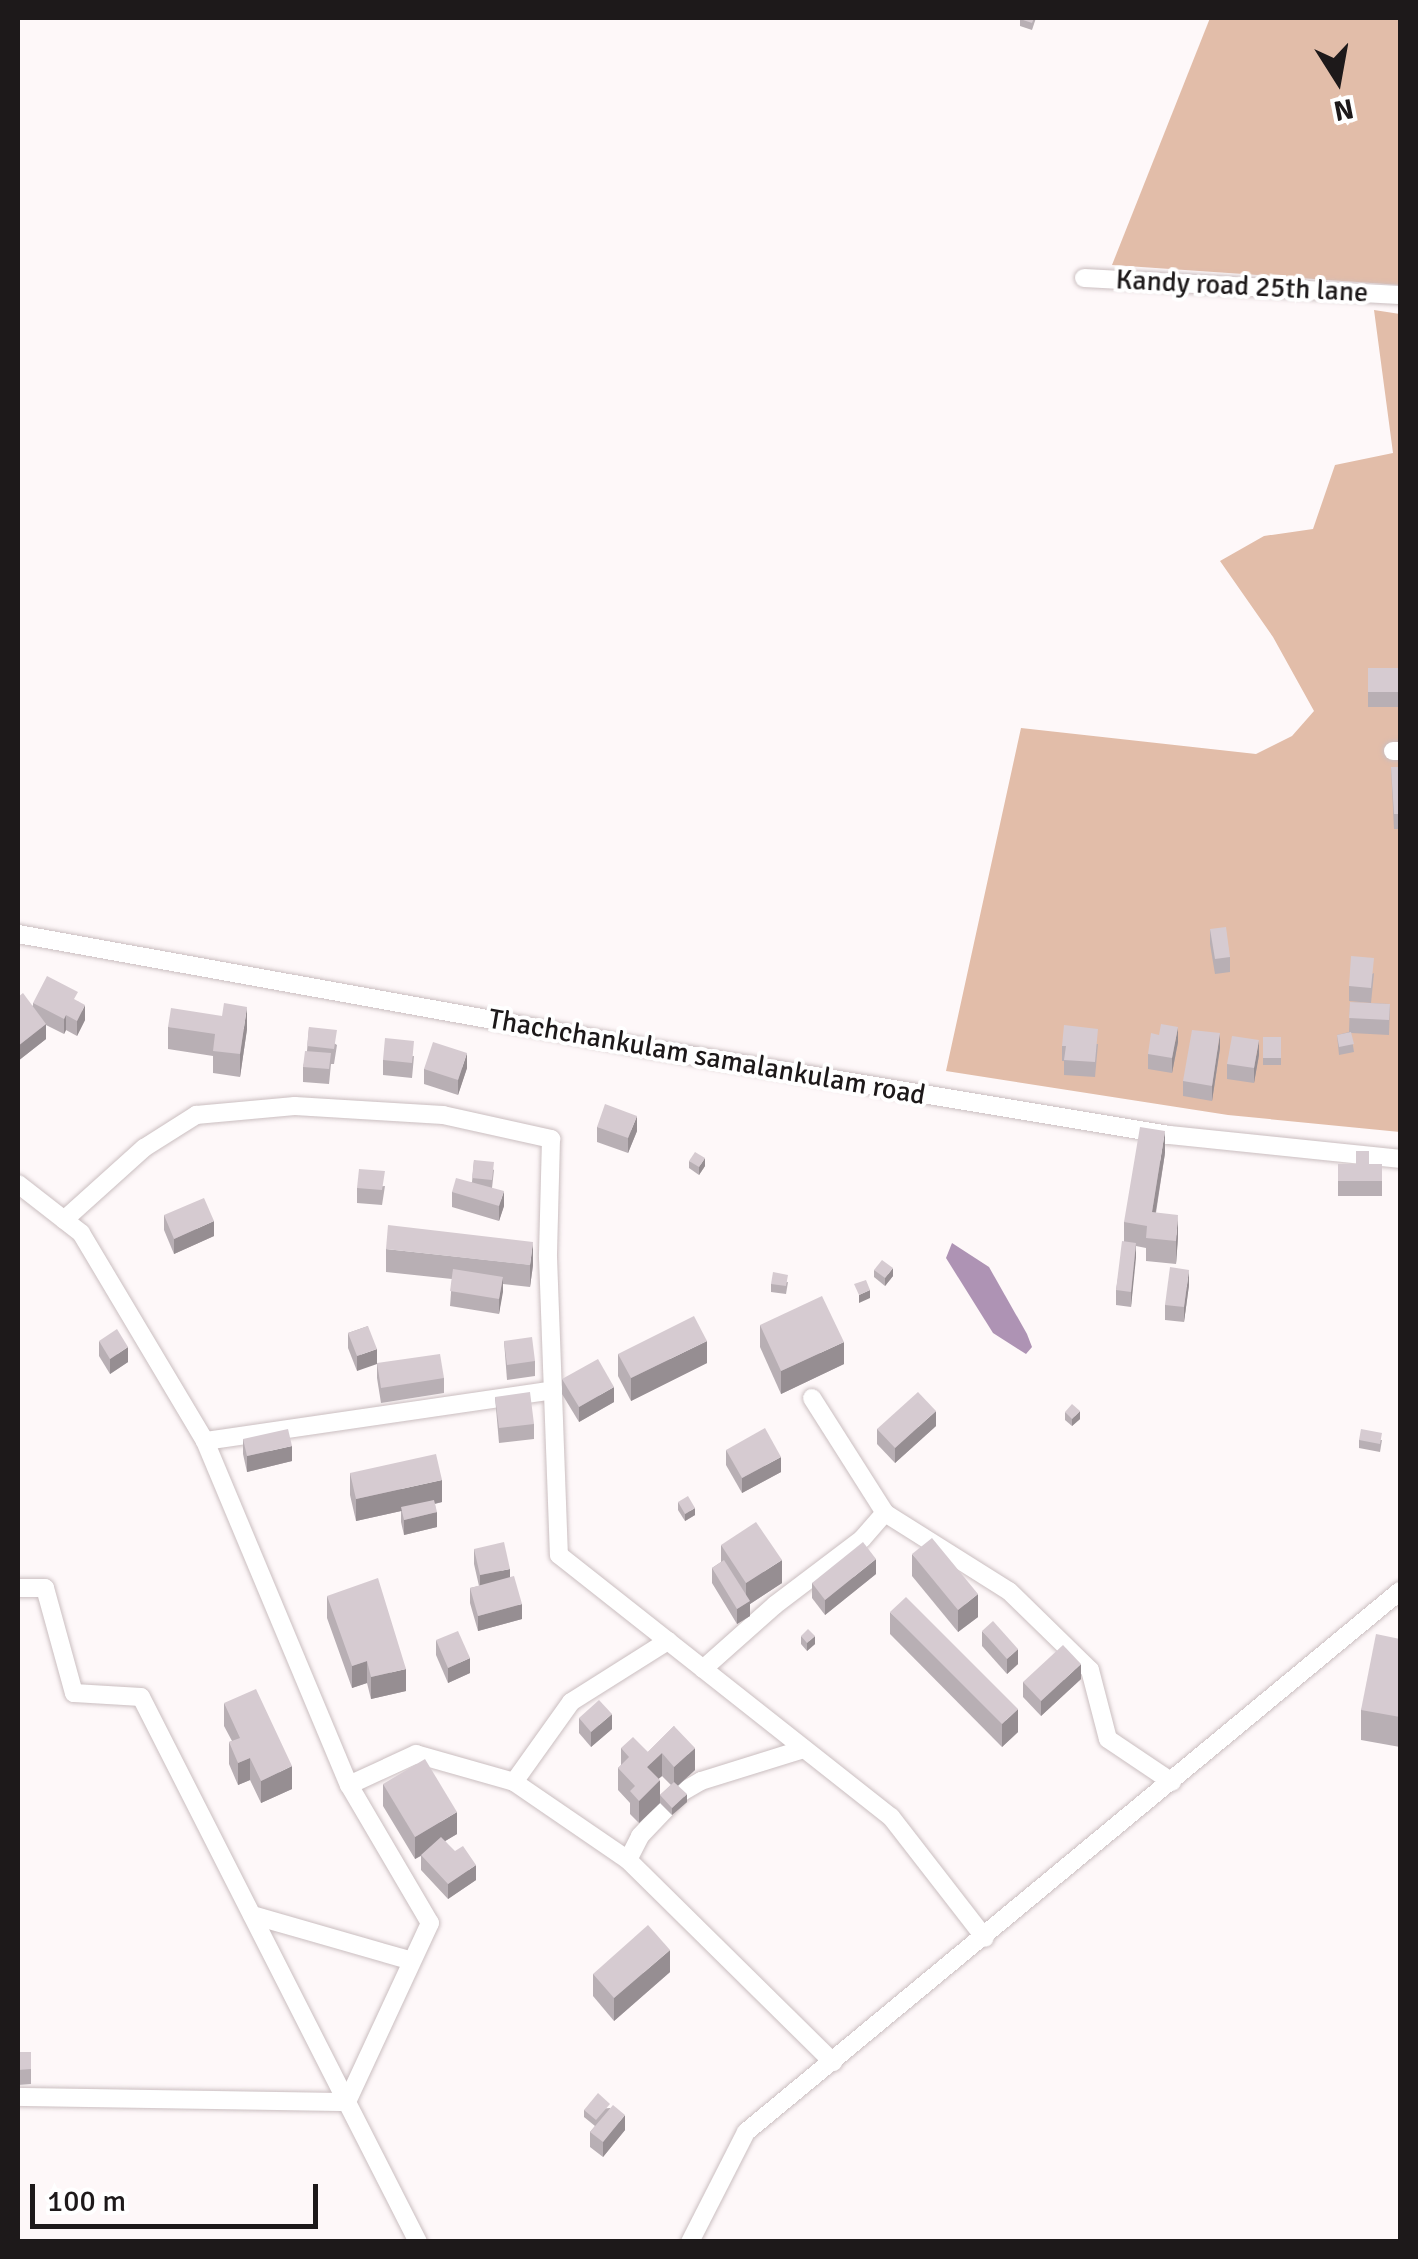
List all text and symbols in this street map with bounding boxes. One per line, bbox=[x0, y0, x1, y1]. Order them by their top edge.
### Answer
north arrow bbox=[1288, 30, 1388, 130]
text: N bbox=[1331, 91, 1357, 128]
street label: Kandy road 25th lane bbox=[1115, 263, 1369, 309]
street label: Thachchankulam samalankulam road bbox=[486, 1002, 928, 1112]
scale bar bbox=[35, 2164, 322, 2226]
text: 100 m bbox=[47, 2183, 126, 2220]

